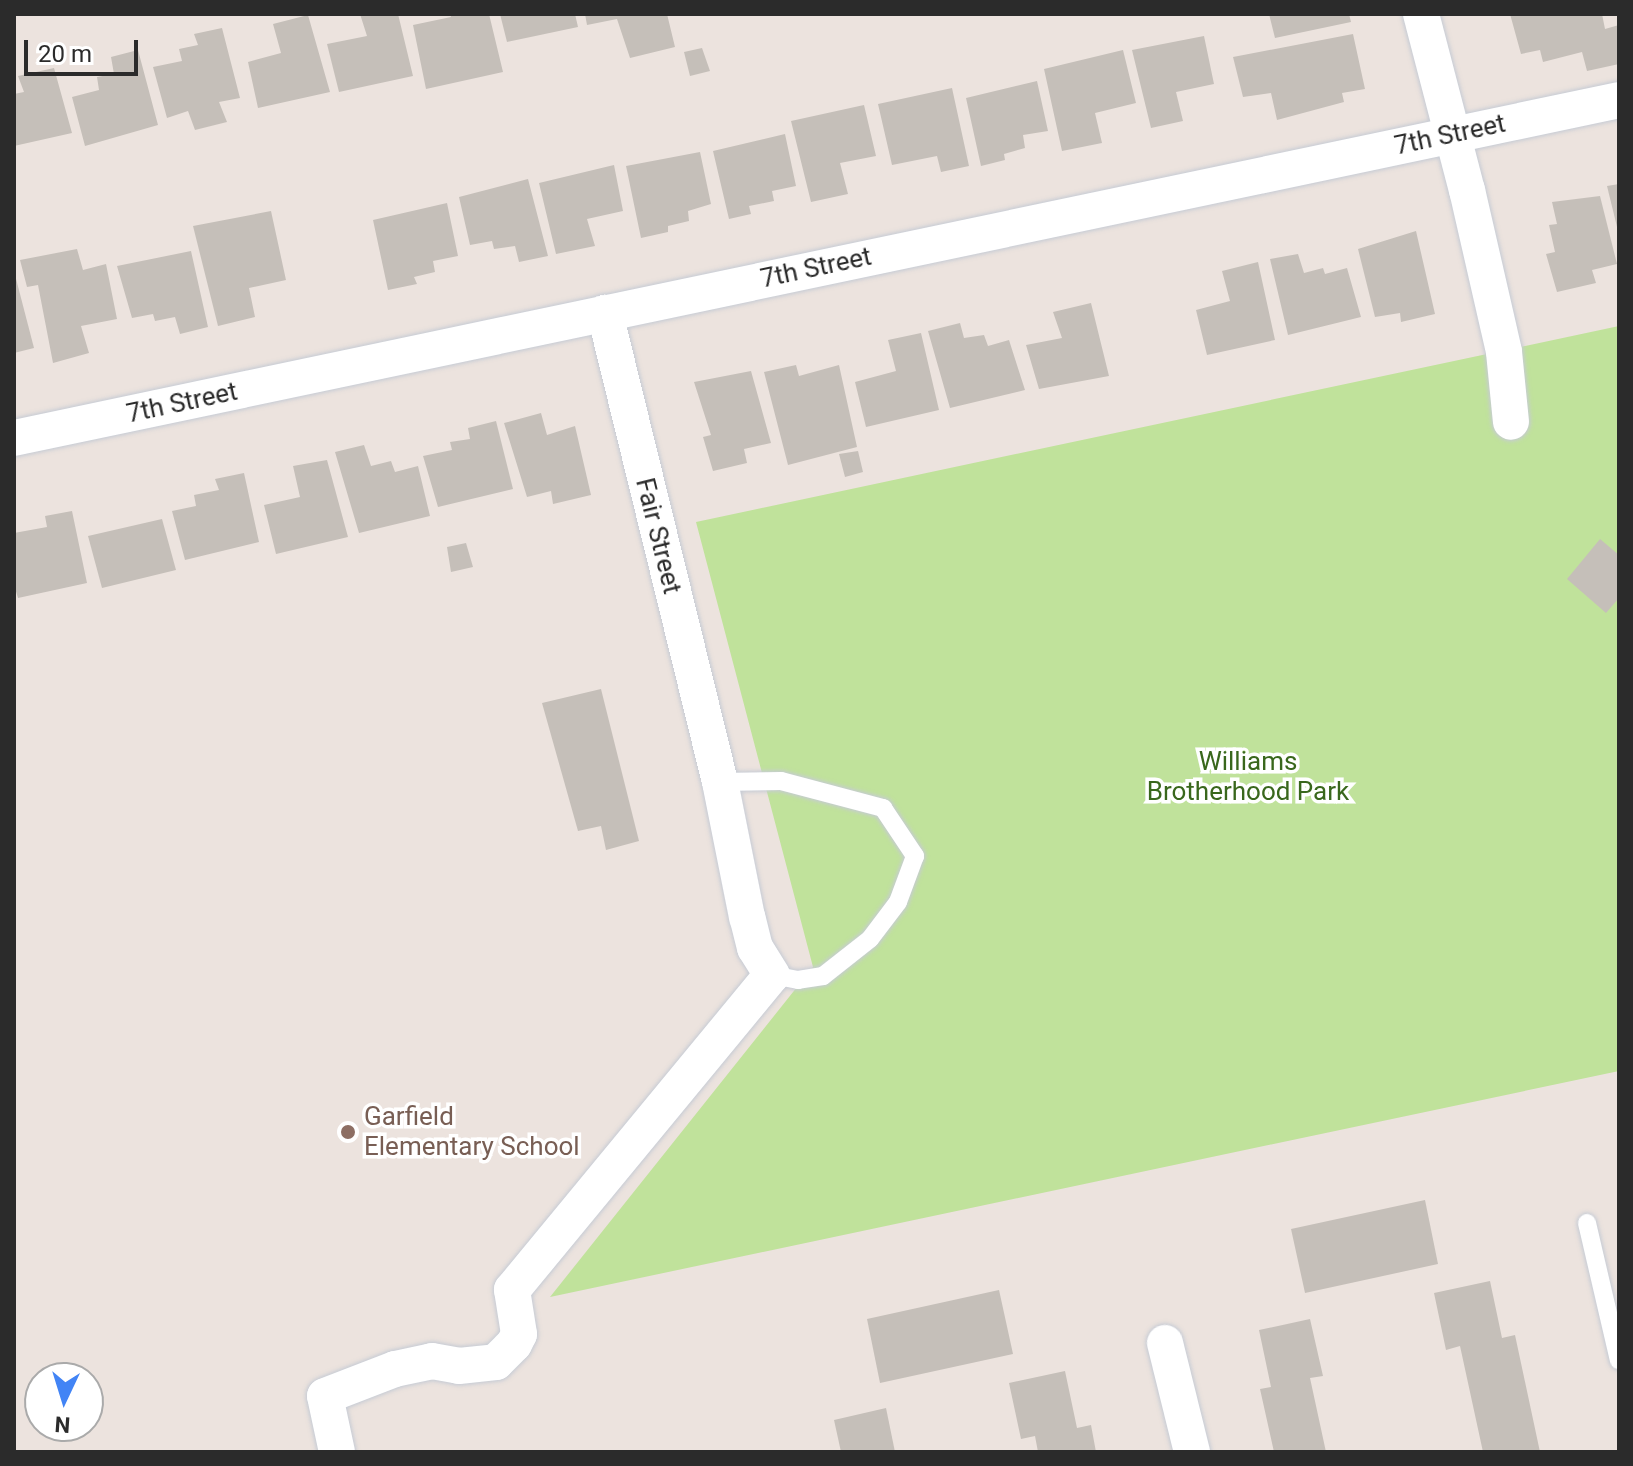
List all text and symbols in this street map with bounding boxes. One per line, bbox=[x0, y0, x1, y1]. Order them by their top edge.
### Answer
scale bar bbox=[28, 24, 142, 74]
text: 20 m bbox=[38, 40, 92, 68]
street label: 7th Street bbox=[1392, 108, 1508, 162]
street label: 7th Street bbox=[758, 241, 874, 295]
street label: 7th Street bbox=[124, 376, 240, 430]
street label: Fair Street bbox=[629, 475, 687, 597]
park label: Williams Brotherhood Park bbox=[1147, 746, 1349, 808]
place label: Garfield Elementary School bbox=[364, 1101, 580, 1162]
marker: Garfield Elementary School bbox=[339, 1123, 357, 1141]
north arrow bbox=[24, 1362, 104, 1442]
text: N bbox=[54, 1411, 71, 1437]

